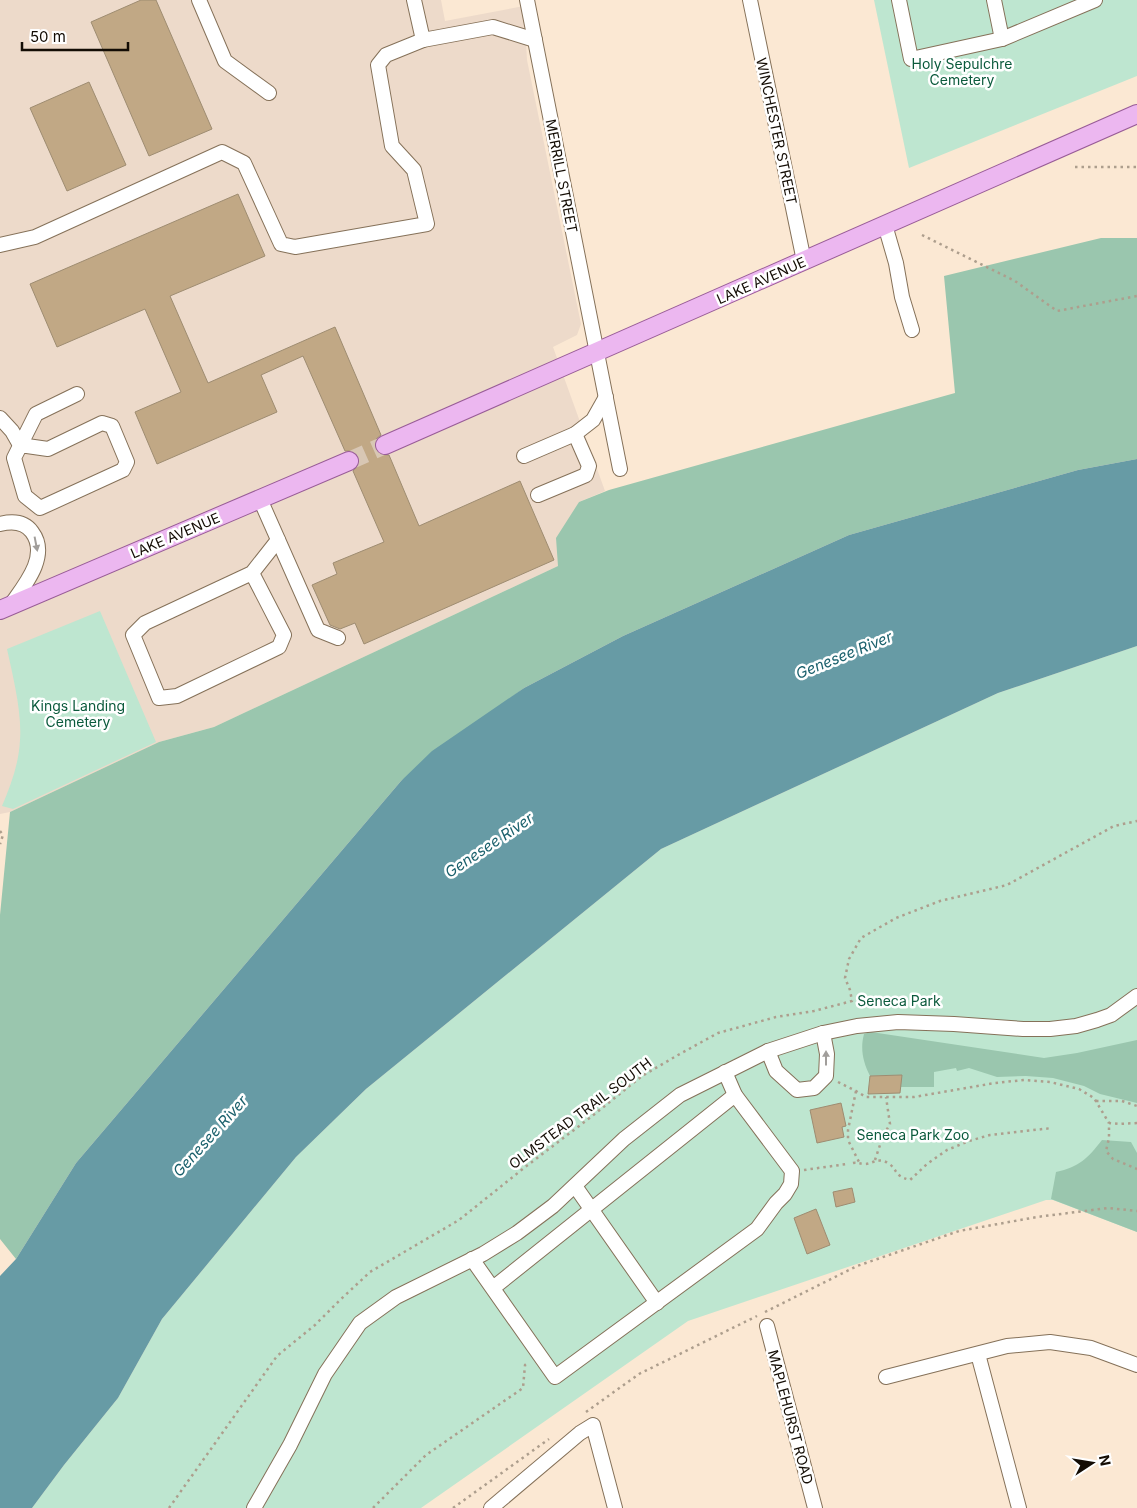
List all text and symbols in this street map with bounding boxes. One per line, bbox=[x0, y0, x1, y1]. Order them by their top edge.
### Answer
scale bar bbox=[22, 20, 129, 52]
text: 50 m bbox=[30, 27, 66, 46]
park label: Holy Sepulchre Cemetery bbox=[912, 55, 1012, 88]
street label: WINCHESTER STREET bbox=[753, 56, 801, 206]
street label: MERRILL STREET bbox=[543, 118, 581, 234]
street label: LAKE AVENUE bbox=[714, 253, 808, 307]
street label: LAKE AVENUE bbox=[128, 509, 222, 561]
one-way arrow bbox=[32, 537, 40, 552]
water label: Genesee River bbox=[793, 627, 895, 683]
park label: Kings Landing Cemetery bbox=[31, 697, 125, 730]
water label: Genesee River bbox=[441, 808, 537, 882]
park label: Seneca Park bbox=[857, 992, 941, 1009]
one-way arrow bbox=[822, 1050, 830, 1066]
street label: OLMSTEAD TRAIL SOUTH bbox=[505, 1054, 655, 1172]
water label: Genesee River bbox=[169, 1091, 252, 1180]
park label: Seneca Park Zoo bbox=[856, 1126, 970, 1143]
street label: MAPLEHURST ROAD bbox=[765, 1348, 817, 1486]
north arrow bbox=[1067, 1438, 1117, 1488]
text: N bbox=[1096, 1453, 1115, 1467]

